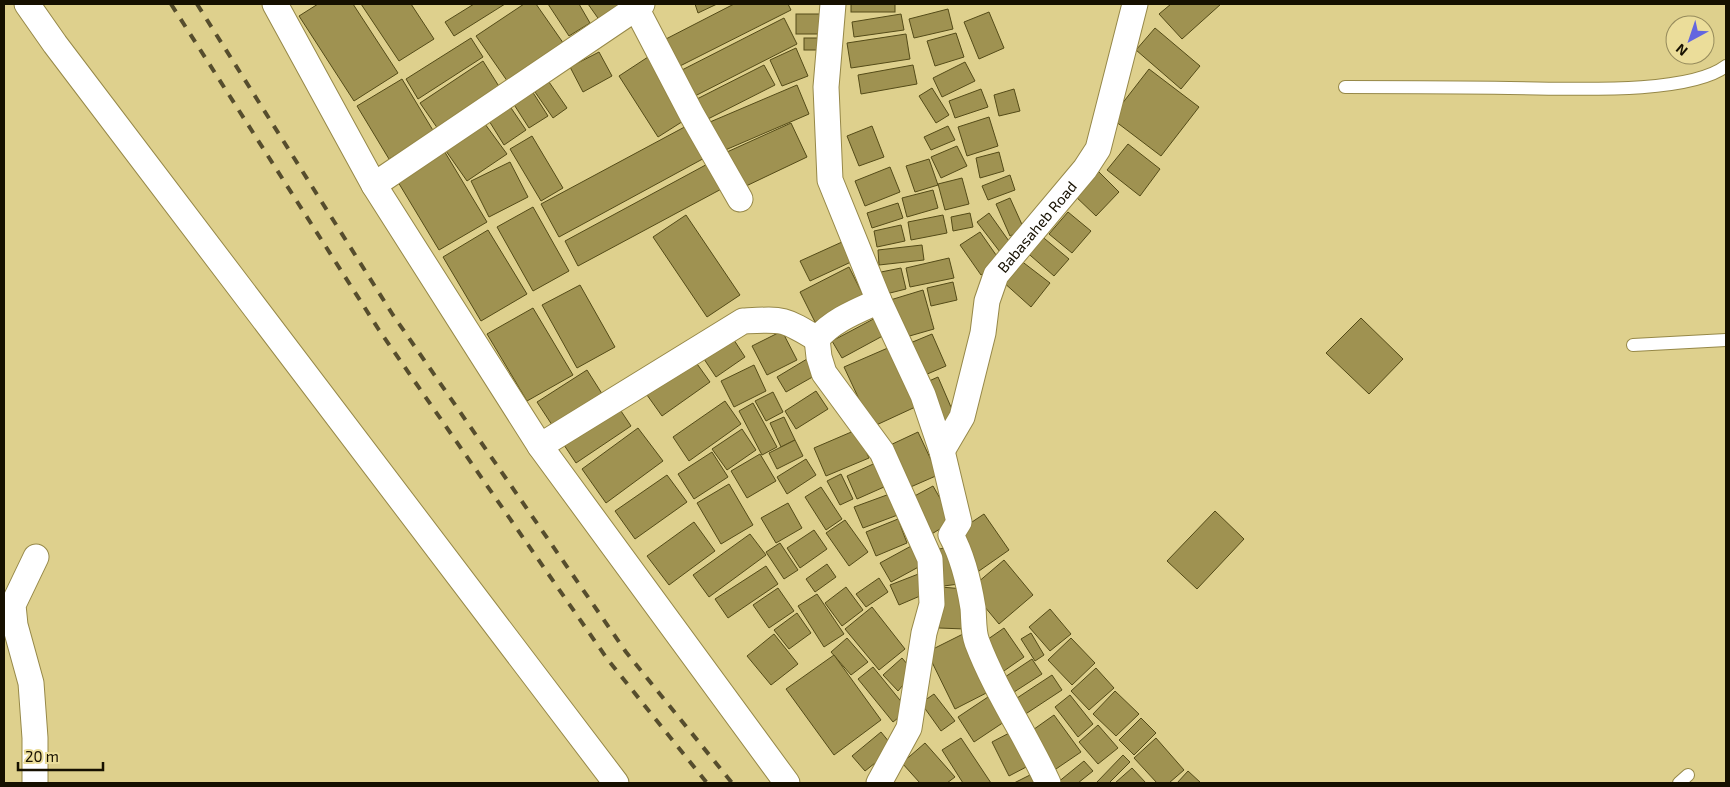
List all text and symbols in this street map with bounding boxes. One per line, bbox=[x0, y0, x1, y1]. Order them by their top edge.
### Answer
north arrow bbox=[1665, 15, 1715, 65]
text: N bbox=[1672, 41, 1691, 60]
street label: Babasaheb Road bbox=[993, 177, 1080, 276]
scale bar bbox=[18, 740, 102, 772]
text: 20 m bbox=[25, 747, 59, 765]

